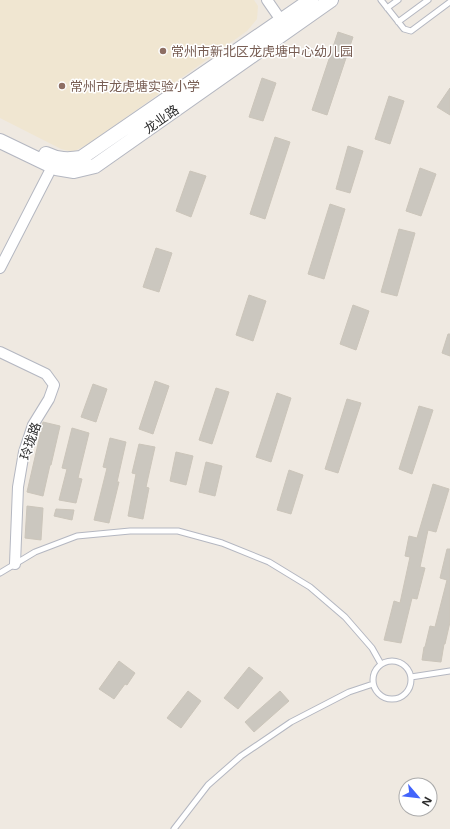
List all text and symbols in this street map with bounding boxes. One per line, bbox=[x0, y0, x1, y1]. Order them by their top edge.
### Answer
place label: 常州市新北区龙虎塘中心幼儿园 bbox=[171, 42, 353, 60]
marker: 常州市新北区龙虎塘中心幼儿园 bbox=[158, 46, 168, 56]
place label: 常州市龙虎塘实验小学 bbox=[70, 77, 200, 95]
marker: 常州市龙虎塘实验小学 bbox=[57, 81, 67, 91]
street label: 龙业路 bbox=[140, 100, 182, 138]
street label: 玲珑路 bbox=[15, 420, 45, 462]
north arrow bbox=[398, 777, 438, 817]
text: N bbox=[419, 794, 436, 809]

